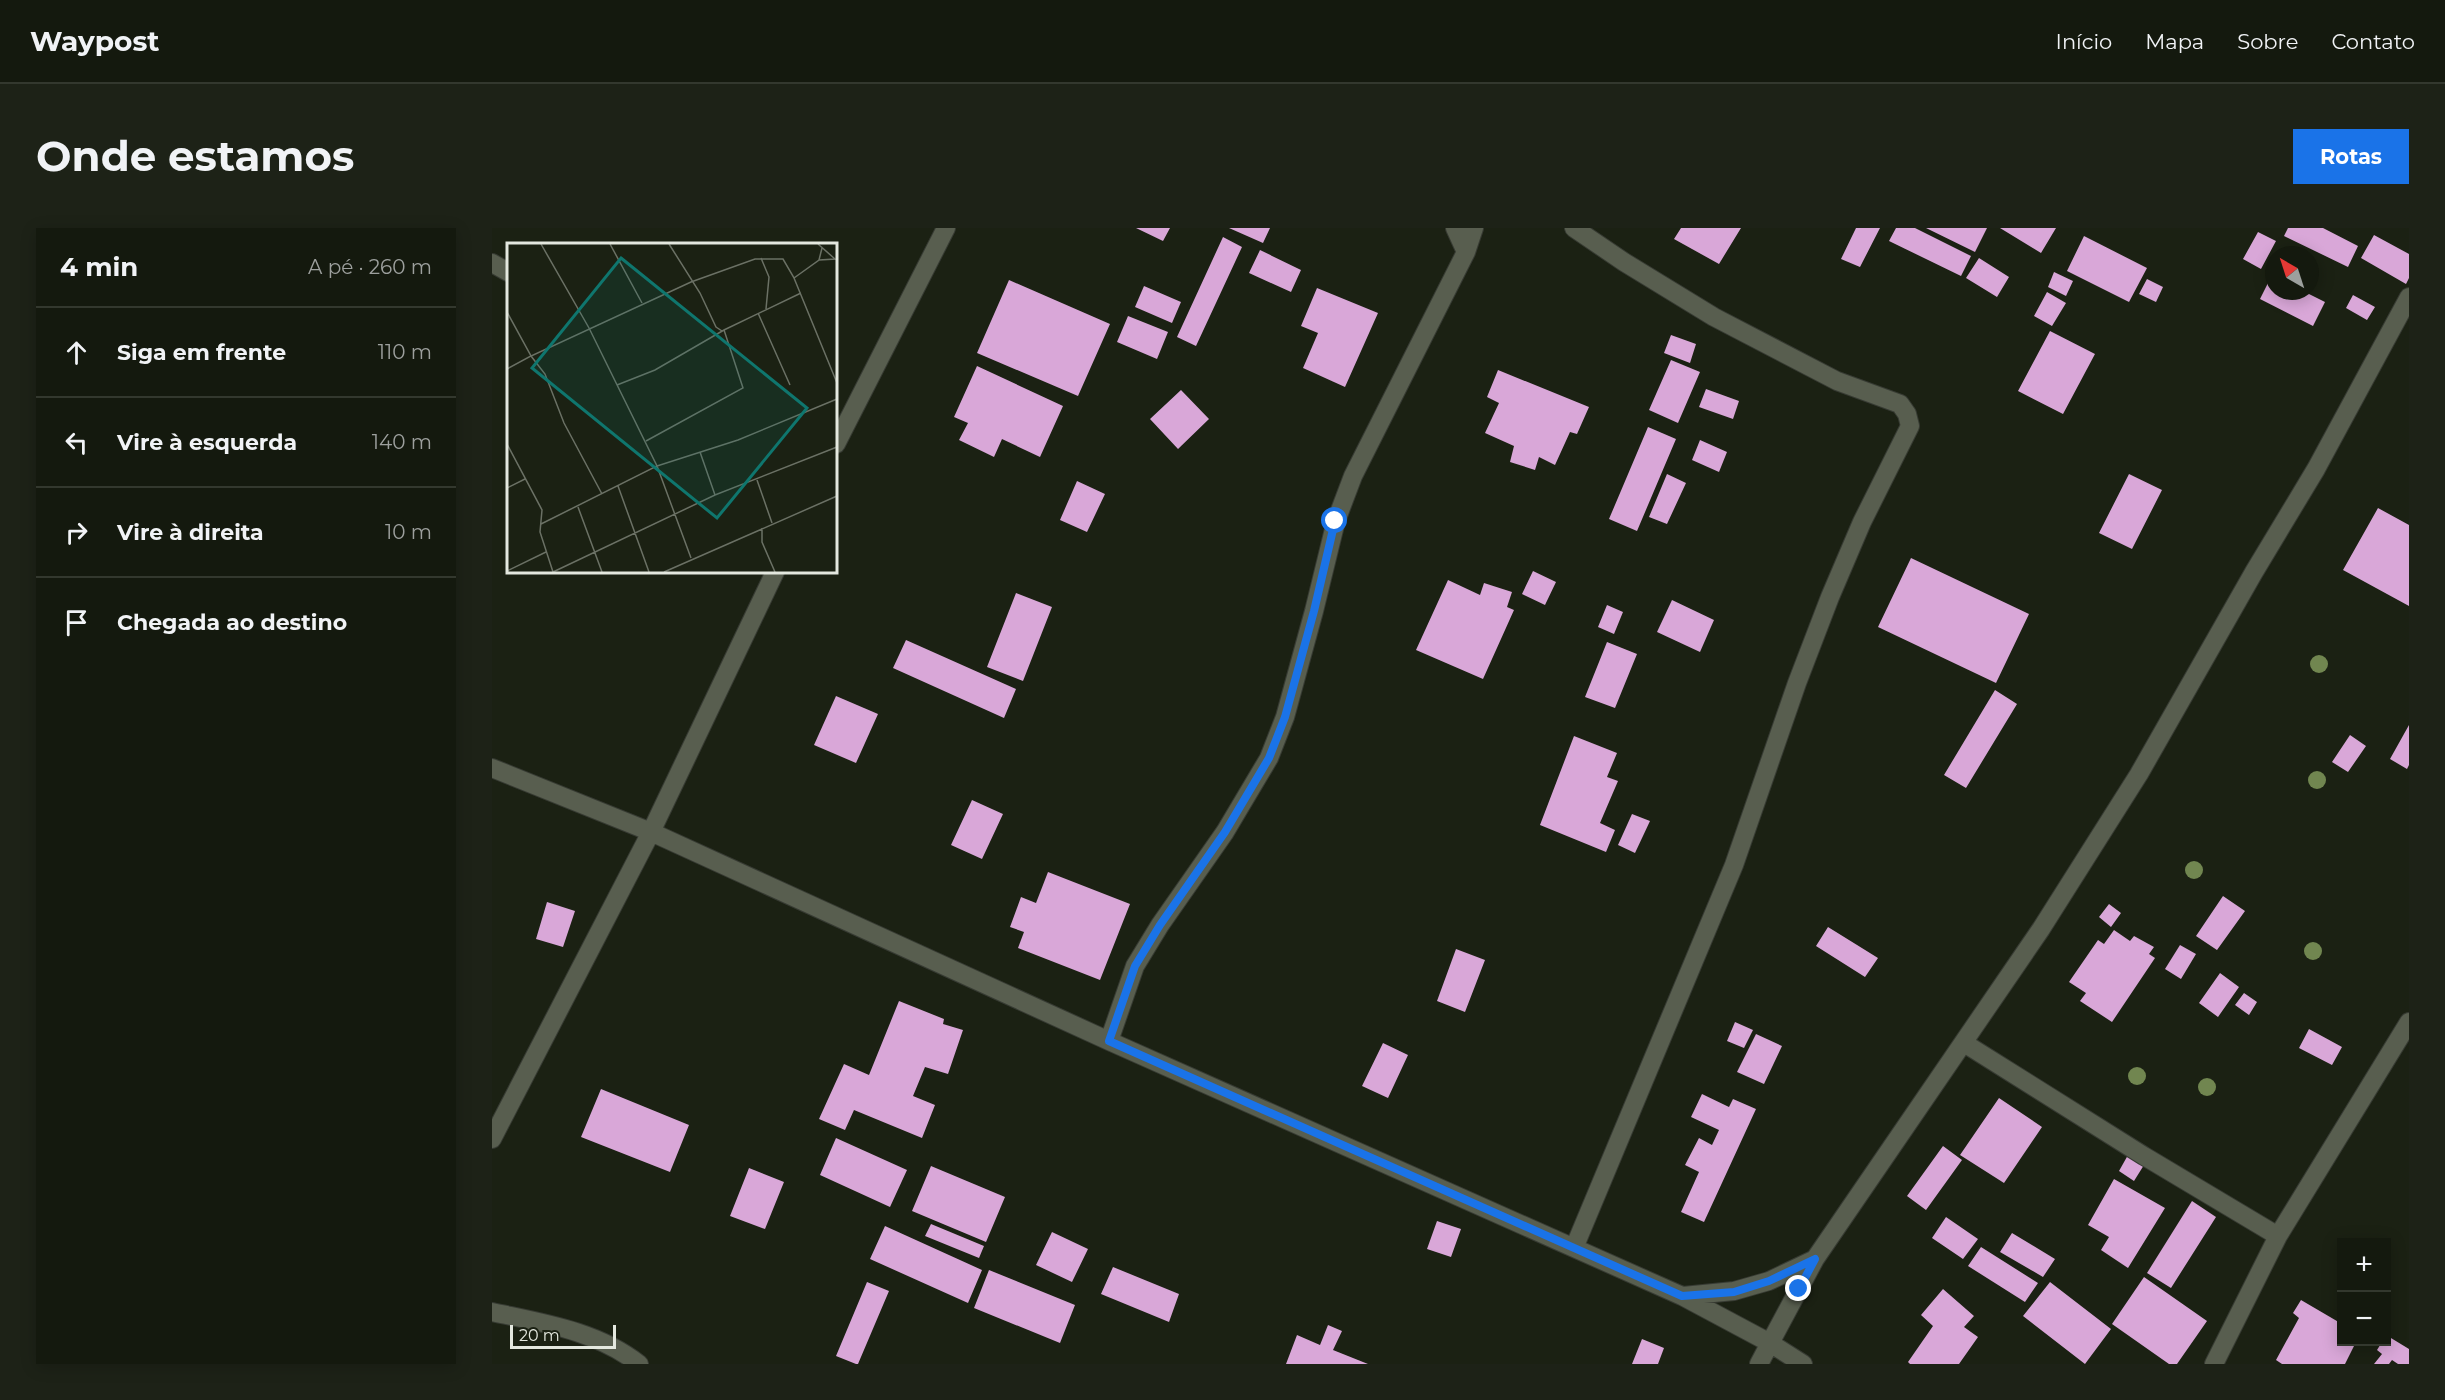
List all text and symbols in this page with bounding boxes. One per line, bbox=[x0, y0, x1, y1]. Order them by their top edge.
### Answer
text: Waypost bbox=[30, 24, 160, 58]
text: Início bbox=[2056, 29, 2112, 54]
text: Mapa bbox=[2145, 29, 2204, 54]
text: Sobre bbox=[2237, 29, 2298, 54]
text: Contato bbox=[2331, 29, 2415, 54]
button: Rotas bbox=[2293, 129, 2409, 184]
text: Onde estamos bbox=[36, 130, 354, 182]
inset map bbox=[507, 243, 837, 573]
north arrow bbox=[2265, 246, 2319, 300]
text: 4 min bbox=[60, 251, 138, 283]
text: A pé · 260 m bbox=[308, 255, 432, 279]
icon: ahead bbox=[60, 336, 93, 369]
text: Siga em frente bbox=[117, 339, 286, 366]
text: 110 m bbox=[378, 340, 432, 364]
icon: left bbox=[60, 426, 93, 459]
text: Vire à esquerda bbox=[117, 429, 297, 456]
text: 140 m bbox=[372, 430, 432, 454]
route start bbox=[1321, 507, 1347, 533]
icon: right bbox=[60, 516, 93, 549]
text: Vire à direita bbox=[117, 519, 264, 546]
text: 10 m bbox=[385, 520, 432, 544]
icon: arrive bbox=[60, 606, 93, 639]
text: Chegada ao destino bbox=[117, 609, 347, 636]
map controls bbox=[2337, 1238, 2391, 1346]
button: + bbox=[2337, 1238, 2391, 1292]
route end bbox=[1785, 1275, 1811, 1301]
button: − bbox=[2337, 1292, 2391, 1346]
scale bar bbox=[510, 1322, 616, 1350]
text: 20 m bbox=[519, 1326, 560, 1345]

